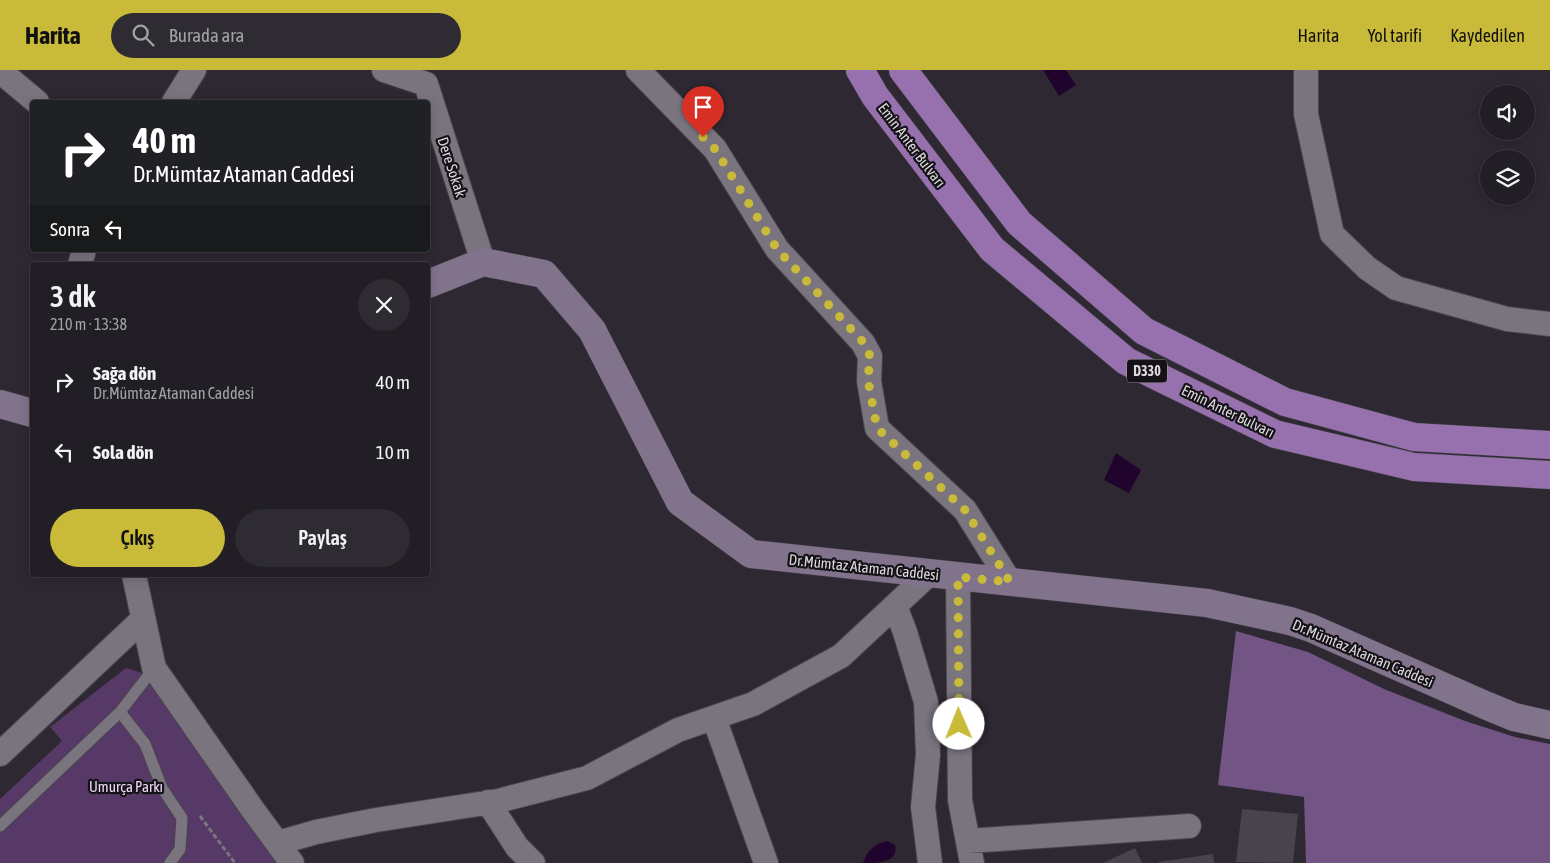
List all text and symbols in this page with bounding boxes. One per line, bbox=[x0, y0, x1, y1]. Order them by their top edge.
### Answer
search box bbox=[111, 13, 461, 58]
icon: search bbox=[129, 21, 157, 49]
text: Harita bbox=[25, 22, 81, 49]
text: Burada ara bbox=[169, 24, 244, 46]
text: Harita bbox=[1298, 25, 1339, 46]
text: Yol tarifi bbox=[1367, 25, 1422, 46]
text: Kaydedilen bbox=[1450, 25, 1525, 46]
map controls bbox=[1480, 85, 1535, 205]
button: sound bbox=[1480, 85, 1535, 140]
pin bbox=[682, 86, 724, 137]
icon: arrive bbox=[689, 93, 717, 121]
street label: Emin Anter Bulvarı bbox=[875, 100, 949, 190]
icon: right bbox=[50, 120, 115, 185]
text: 40 m bbox=[133, 120, 196, 160]
street label: Dere Sokak bbox=[434, 135, 470, 199]
button: layers bbox=[1480, 150, 1535, 205]
text: Dr.Mümtaz Ataman Caddesi bbox=[133, 161, 354, 187]
icon: left bbox=[100, 215, 128, 243]
text: Sonra bbox=[50, 218, 90, 240]
text: 3 dk bbox=[50, 279, 96, 313]
button: close bbox=[358, 279, 410, 331]
text: 210 m · 13:38 bbox=[50, 315, 127, 333]
road number: D330 bbox=[1127, 360, 1167, 382]
text: Sağa dön bbox=[93, 362, 156, 384]
icon: right bbox=[50, 368, 78, 396]
text: 40 m bbox=[376, 371, 410, 393]
street label: Emin Anter Bulvarı bbox=[1179, 381, 1277, 441]
text: Dr.Mümtaz Ataman Caddesi bbox=[93, 384, 254, 402]
icon: left bbox=[50, 438, 78, 466]
text: Sola dön bbox=[93, 441, 154, 463]
text: 10 m bbox=[376, 441, 410, 463]
button: Çıkış bbox=[50, 509, 225, 567]
button: Paylaş bbox=[235, 509, 410, 567]
street label: Dr.Mümtaz Ataman Caddesi bbox=[788, 551, 940, 583]
street label: Dr.Mümtaz Ataman Caddesi bbox=[1290, 616, 1436, 690]
position arrow bbox=[932, 697, 984, 749]
park label: Umurça Parkı bbox=[89, 778, 163, 795]

